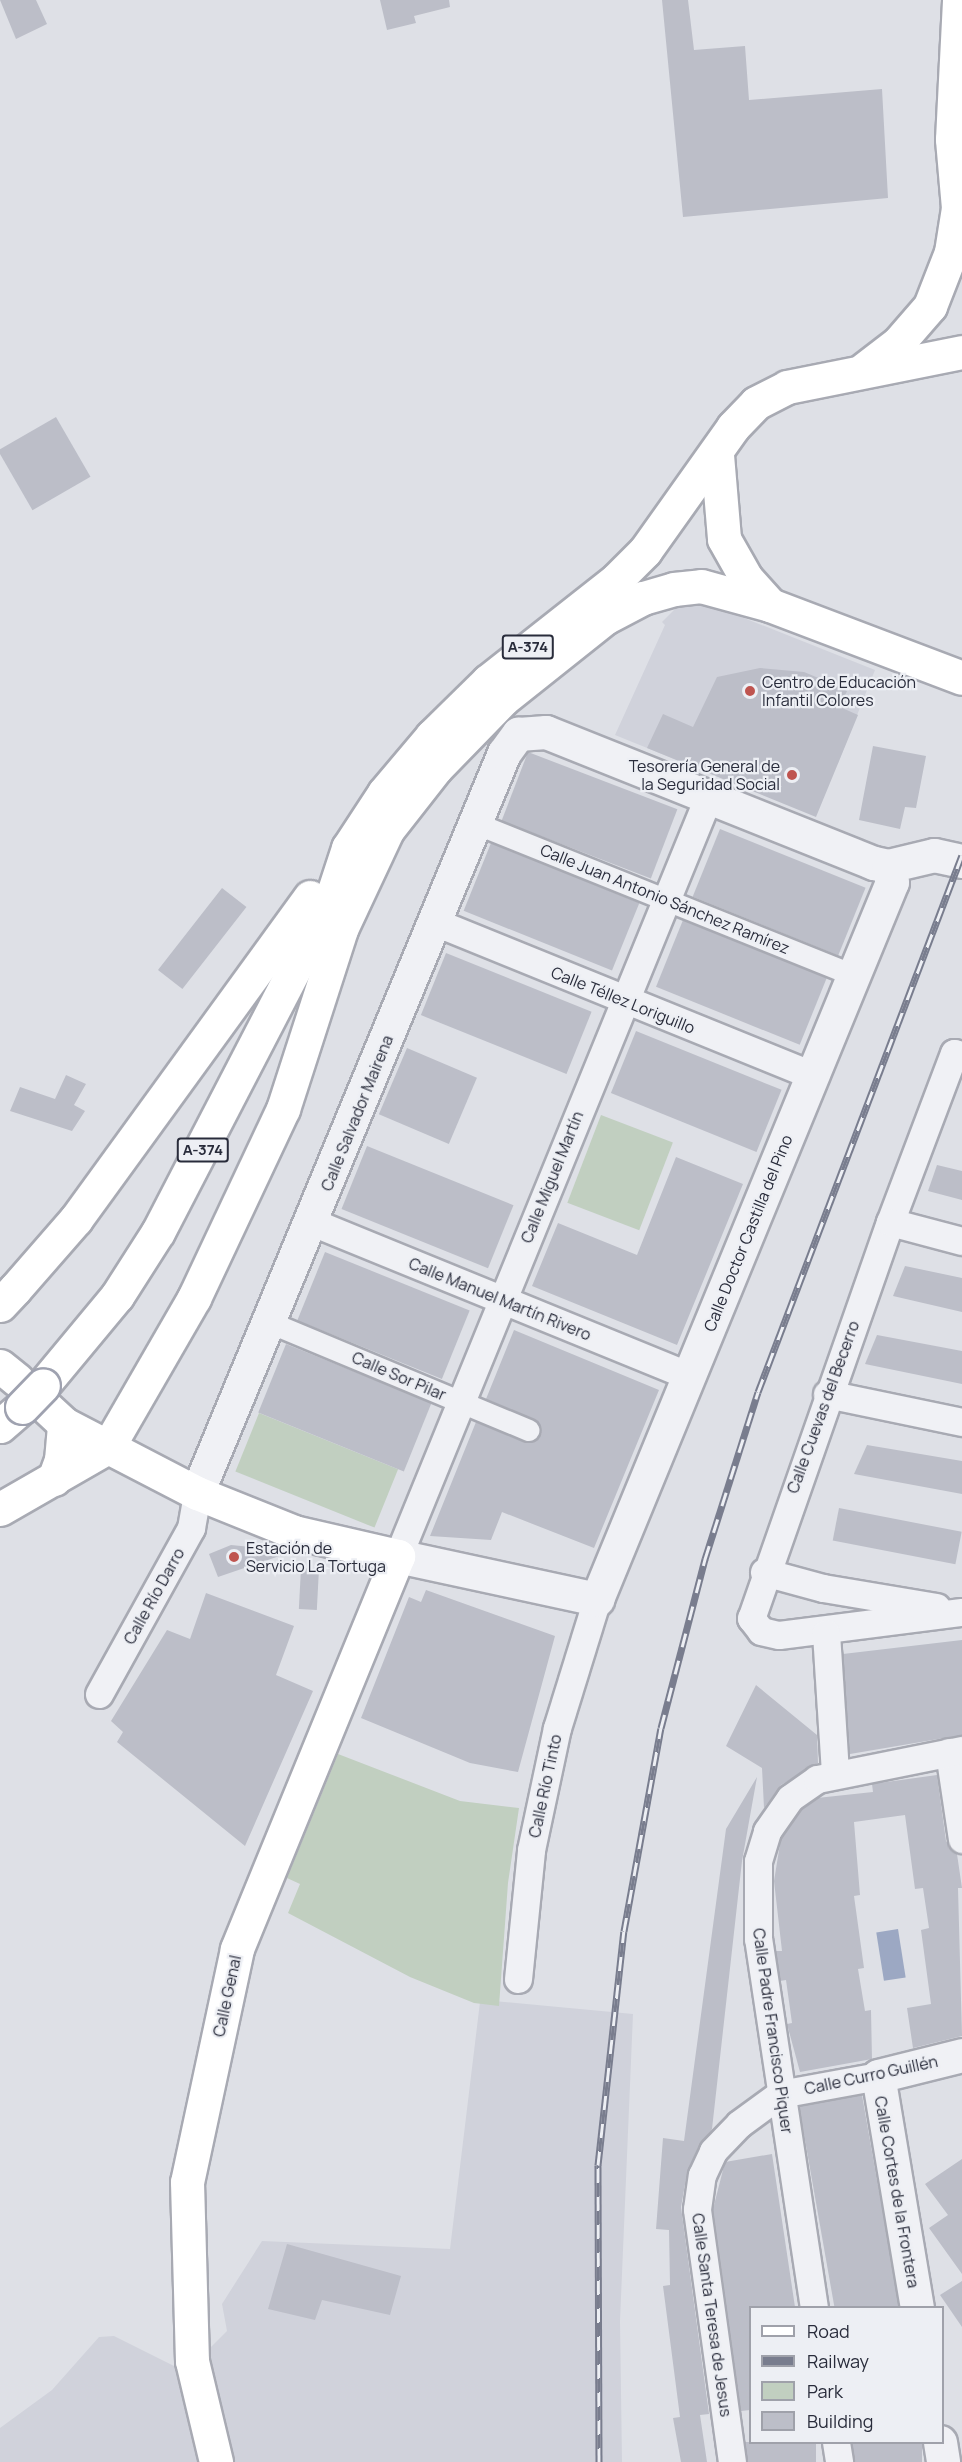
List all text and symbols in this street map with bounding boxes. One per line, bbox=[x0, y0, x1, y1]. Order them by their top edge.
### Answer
road number: A-374 bbox=[501, 635, 555, 659]
place label: Centro de Educación Infantil Colores bbox=[762, 672, 916, 710]
marker: Centro de Educación Infantil Colores bbox=[743, 684, 757, 698]
place label: Tesorería General de la Seguridad Social bbox=[629, 756, 780, 794]
marker: Tesorería General de la Seguridad Social bbox=[785, 768, 799, 782]
street label: Calle Juan Antonio Sánchez Ramírez bbox=[538, 840, 792, 958]
street label: Calle Téllez Loriguillo bbox=[548, 962, 698, 1038]
street label: Calle Salvador Mairena bbox=[317, 1032, 397, 1194]
street label: Calle Miguel Martín bbox=[517, 1108, 587, 1246]
street label: Calle Doctor Castilla del Pino bbox=[700, 1132, 796, 1334]
road number: A-374 bbox=[176, 1138, 230, 1162]
street label: Calle Manuel Martín Rivero bbox=[406, 1254, 594, 1344]
street label: Calle Cuevas del Becerro bbox=[783, 1318, 863, 1496]
street label: Calle Sor Pilar bbox=[349, 1348, 449, 1404]
place label: Estación de Servicio La Tortuga bbox=[246, 1538, 386, 1576]
street label: Calle Río Darro bbox=[120, 1544, 188, 1648]
marker: Estación de Servicio La Tortuga bbox=[227, 1550, 241, 1564]
street label: Calle Río Tinto bbox=[525, 1733, 565, 1839]
street label: Calle Padre Francisco Piquer bbox=[749, 1927, 797, 2135]
street label: Calle Genal bbox=[209, 1953, 245, 2039]
street label: Calle Curro Guillén bbox=[803, 2051, 939, 2099]
street label: Calle Cortes de la Frontera bbox=[871, 2095, 923, 2289]
street label: Calle Santa Teresa de Jesus bbox=[688, 2212, 736, 2418]
legend bbox=[749, 2306, 944, 2444]
text: Road bbox=[807, 2319, 850, 2343]
text: Railway bbox=[807, 2349, 869, 2373]
text: Park bbox=[807, 2379, 843, 2403]
text: Building bbox=[807, 2409, 873, 2433]

